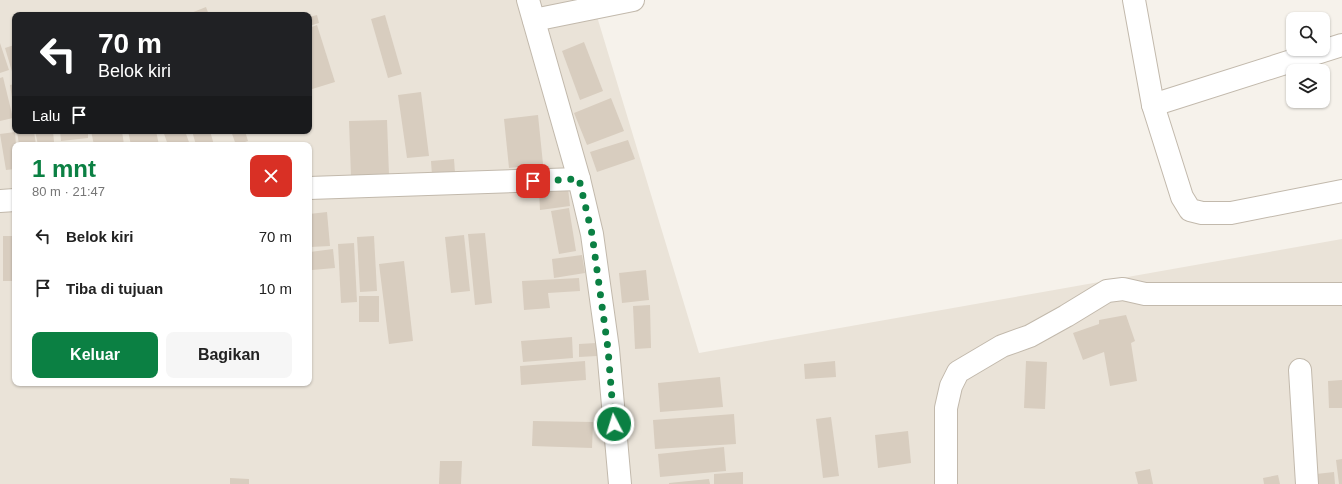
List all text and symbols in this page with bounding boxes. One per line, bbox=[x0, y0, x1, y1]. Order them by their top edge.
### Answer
map controls bbox=[1286, 12, 1330, 108]
button: search bbox=[1286, 12, 1330, 56]
icon: left bbox=[32, 28, 84, 80]
text: 70 m bbox=[98, 28, 162, 59]
text: Belok kiri bbox=[98, 61, 171, 81]
button: layers bbox=[1286, 64, 1330, 108]
icon: arrive bbox=[68, 104, 90, 126]
text: Lalu bbox=[32, 107, 60, 124]
text: 1 mnt bbox=[32, 155, 96, 182]
button: close bbox=[250, 155, 292, 197]
pin bbox=[516, 164, 550, 198]
icon: arrive bbox=[522, 170, 544, 192]
text: 80 m · 21:47 bbox=[32, 184, 105, 199]
icon: left bbox=[32, 225, 54, 247]
text: Belok kiri bbox=[66, 228, 134, 245]
text: 70 m bbox=[259, 228, 292, 245]
icon: arrive bbox=[32, 277, 54, 299]
text: Tiba di tujuan bbox=[66, 280, 163, 297]
text: 10 m bbox=[259, 280, 292, 297]
button: Keluar bbox=[32, 332, 158, 378]
button: Bagikan bbox=[166, 332, 292, 378]
position arrow bbox=[593, 403, 635, 445]

